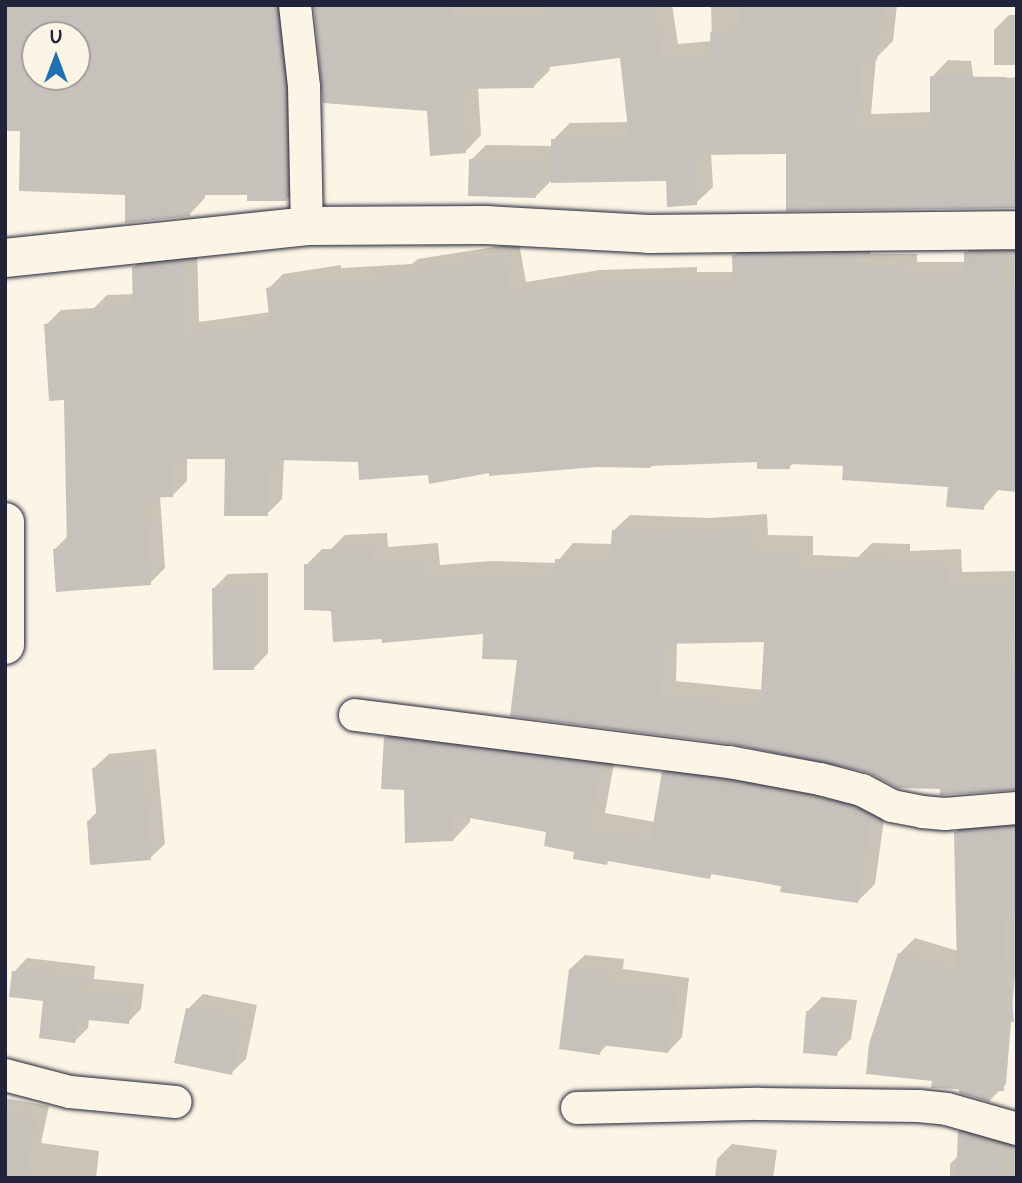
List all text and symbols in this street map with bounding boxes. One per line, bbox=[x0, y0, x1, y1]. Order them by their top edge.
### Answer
north arrow bbox=[21, 21, 91, 91]
text: U bbox=[50, 25, 62, 49]

